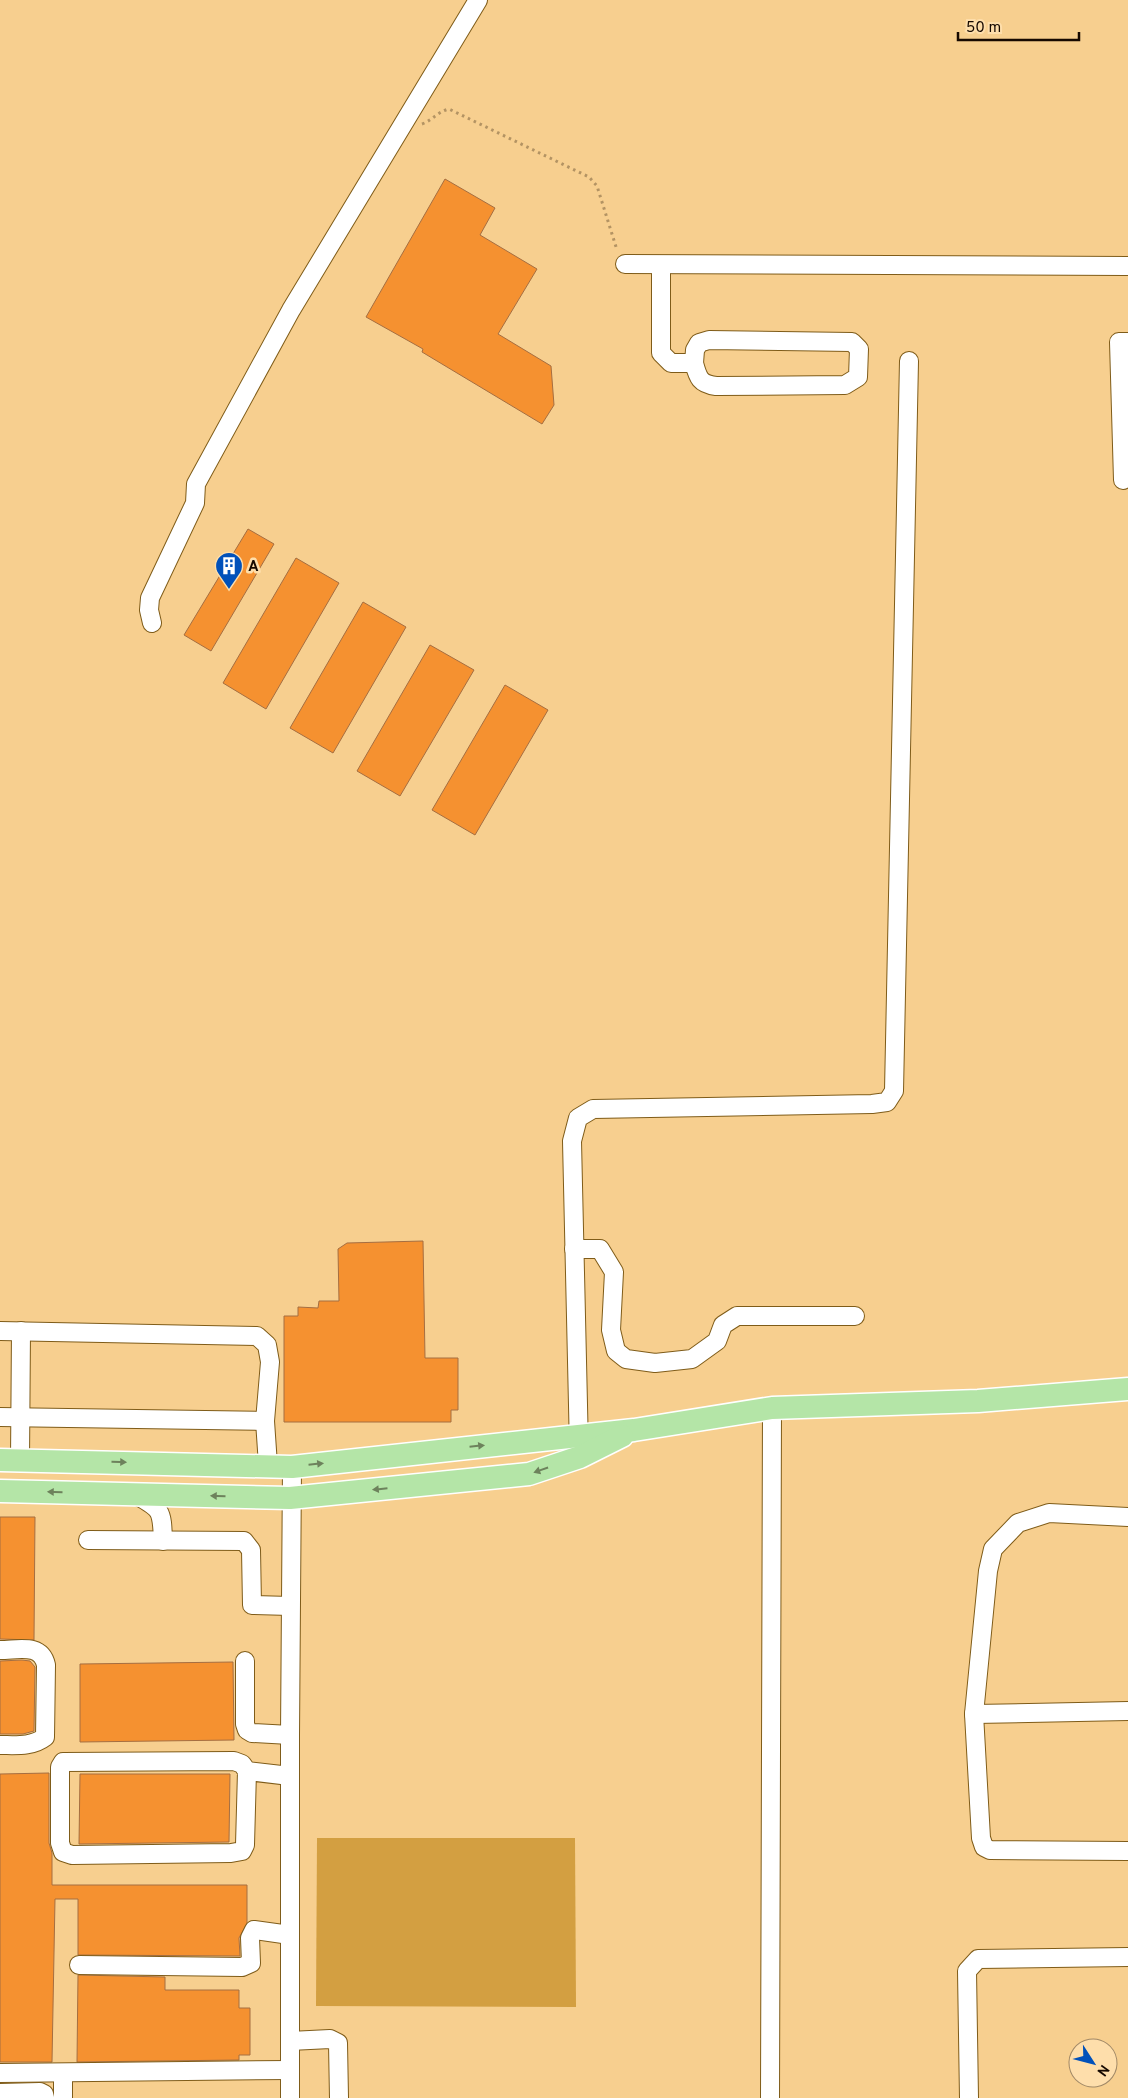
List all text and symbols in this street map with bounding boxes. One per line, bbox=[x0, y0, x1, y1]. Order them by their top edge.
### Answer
scale bar bbox=[958, 10, 1079, 42]
text: 50 m bbox=[966, 19, 1001, 38]
building icon: A bbox=[214, 551, 244, 590]
place label: A bbox=[248, 558, 259, 577]
one-way arrow bbox=[470, 1442, 486, 1450]
one-way arrow bbox=[111, 1458, 127, 1466]
one-way arrow bbox=[308, 1460, 324, 1468]
one-way arrow bbox=[533, 1466, 548, 1474]
one-way arrow bbox=[372, 1485, 388, 1493]
one-way arrow bbox=[47, 1488, 63, 1496]
one-way arrow bbox=[210, 1492, 226, 1500]
north arrow bbox=[1068, 2038, 1118, 2088]
text: N bbox=[1092, 2061, 1112, 2079]

